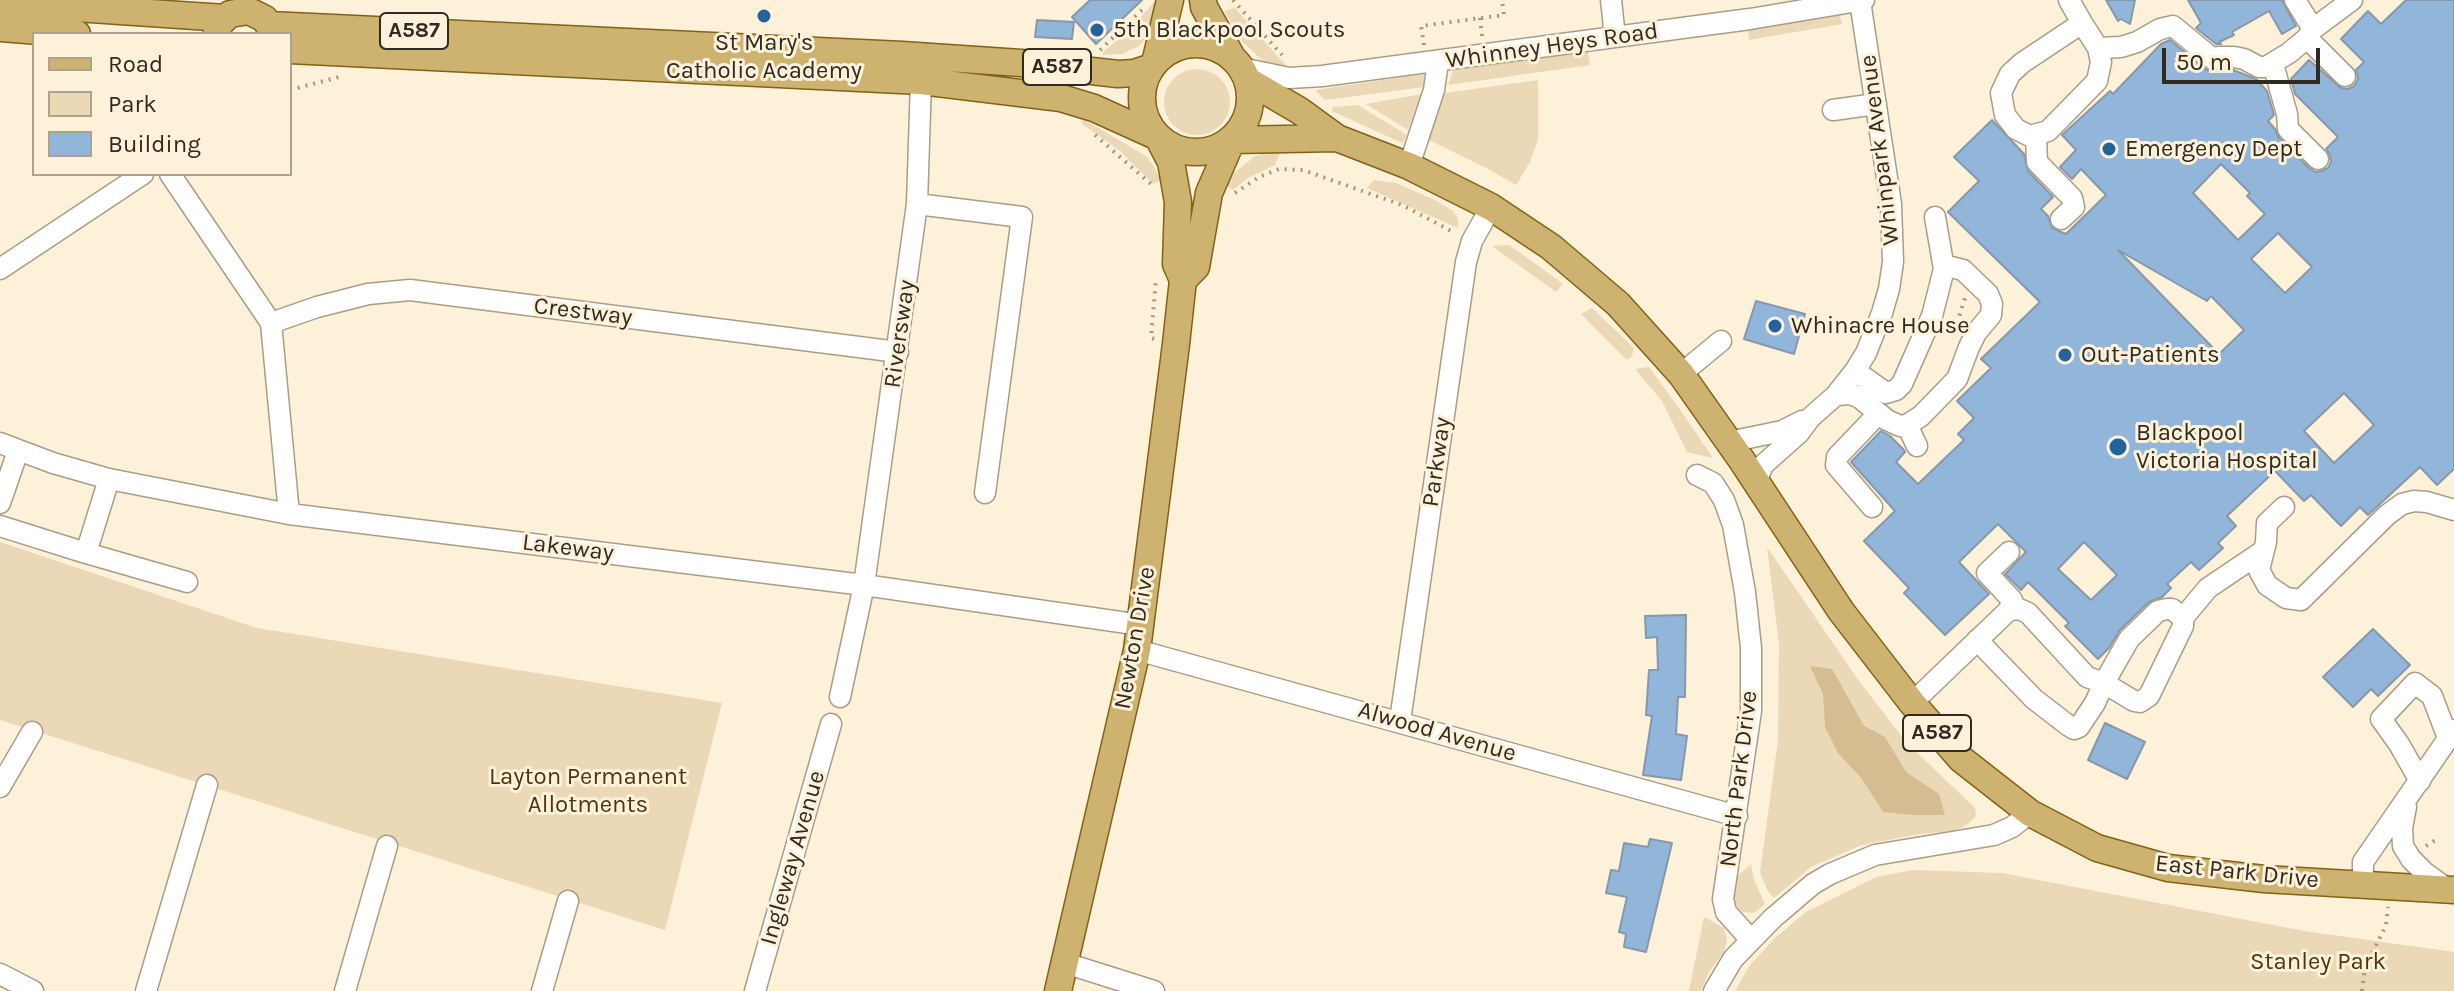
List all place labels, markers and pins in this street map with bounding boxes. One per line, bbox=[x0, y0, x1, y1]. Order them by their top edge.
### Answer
marker: St Mary's Catholic Academy bbox=[755, 7, 773, 25]
place label: 5th Blackpool Scouts bbox=[1113, 16, 1345, 44]
marker: 5th Blackpool Scouts bbox=[1088, 21, 1106, 39]
place label: St Mary's Catholic Academy bbox=[666, 29, 862, 85]
place label: Emergency Dept bbox=[2125, 135, 2302, 163]
marker: Emergency Dept bbox=[2100, 140, 2118, 158]
place label: Whinacre House bbox=[1791, 312, 1969, 340]
marker: Whinacre House bbox=[1766, 317, 1784, 335]
place label: Out-Patients bbox=[2081, 341, 2220, 369]
marker: Out-Patients bbox=[2056, 346, 2074, 364]
place label: Blackpool Victoria Hospital bbox=[2136, 419, 2318, 475]
marker: Blackpool Victoria Hospital bbox=[2107, 436, 2129, 458]

